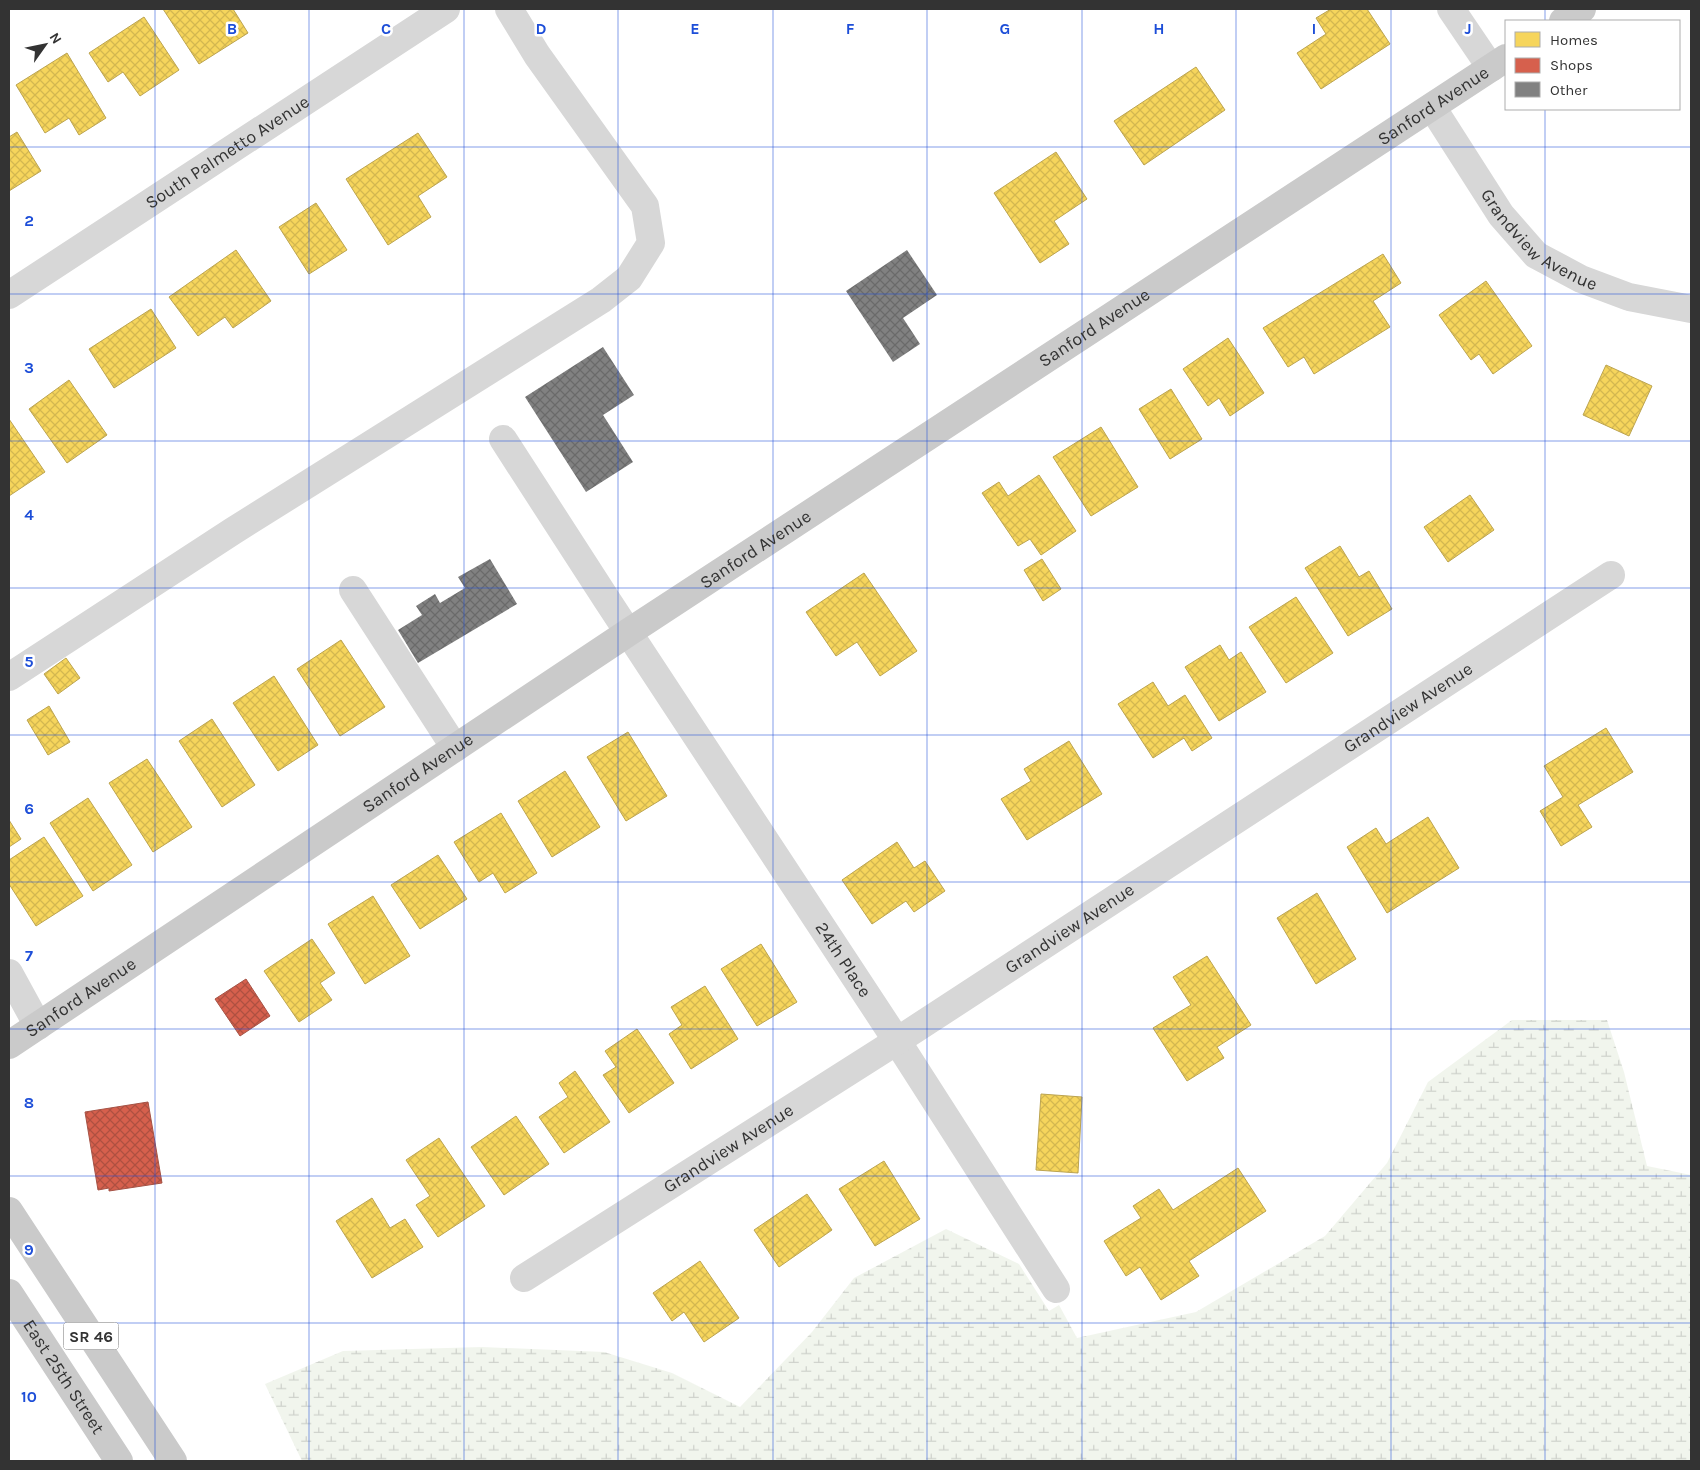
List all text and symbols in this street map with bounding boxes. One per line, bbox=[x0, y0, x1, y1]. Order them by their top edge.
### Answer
text: B bbox=[227, 19, 237, 38]
text: C bbox=[381, 19, 391, 38]
text: D bbox=[536, 19, 547, 38]
text: E bbox=[690, 19, 700, 38]
text: F bbox=[846, 19, 855, 38]
text: G bbox=[1000, 19, 1010, 38]
text: H bbox=[1153, 19, 1165, 38]
text: I bbox=[1312, 19, 1316, 38]
text: J bbox=[1464, 19, 1472, 38]
north arrow bbox=[20, 20, 70, 70]
legend bbox=[1505, 20, 1680, 110]
text: N bbox=[46, 29, 65, 47]
text: Homes bbox=[1550, 31, 1598, 49]
text: Shops bbox=[1550, 56, 1593, 74]
street label: Sanford Avenue bbox=[1373, 61, 1493, 150]
text: Other bbox=[1550, 81, 1588, 99]
street label: South Palmetto Avenue bbox=[141, 90, 314, 214]
street label: Grandview Avenue bbox=[1476, 185, 1600, 295]
text: 2 bbox=[24, 211, 34, 230]
street label: Sanford Avenue bbox=[1034, 283, 1154, 372]
text: 3 bbox=[24, 358, 34, 377]
text: 4 bbox=[24, 505, 34, 524]
street label: Sanford Avenue bbox=[696, 505, 815, 594]
text: 5 bbox=[24, 652, 34, 671]
street label: Grandview Avenue bbox=[1339, 657, 1477, 758]
street label: Sanford Avenue bbox=[358, 728, 477, 818]
text: 6 bbox=[24, 799, 34, 818]
street label: Grandview Avenue bbox=[1001, 878, 1138, 979]
street label: 24th Place bbox=[811, 918, 876, 1001]
text: 7 bbox=[25, 946, 33, 965]
street label: Sanford Avenue bbox=[21, 953, 140, 1042]
text: 8 bbox=[24, 1093, 34, 1112]
street label: Grandview Avenue bbox=[659, 1099, 797, 1198]
text: 9 bbox=[24, 1240, 34, 1259]
street label: East 25th Street bbox=[18, 1315, 109, 1438]
road number: SR 46 bbox=[64, 1322, 118, 1350]
text: 10 bbox=[21, 1387, 37, 1406]

